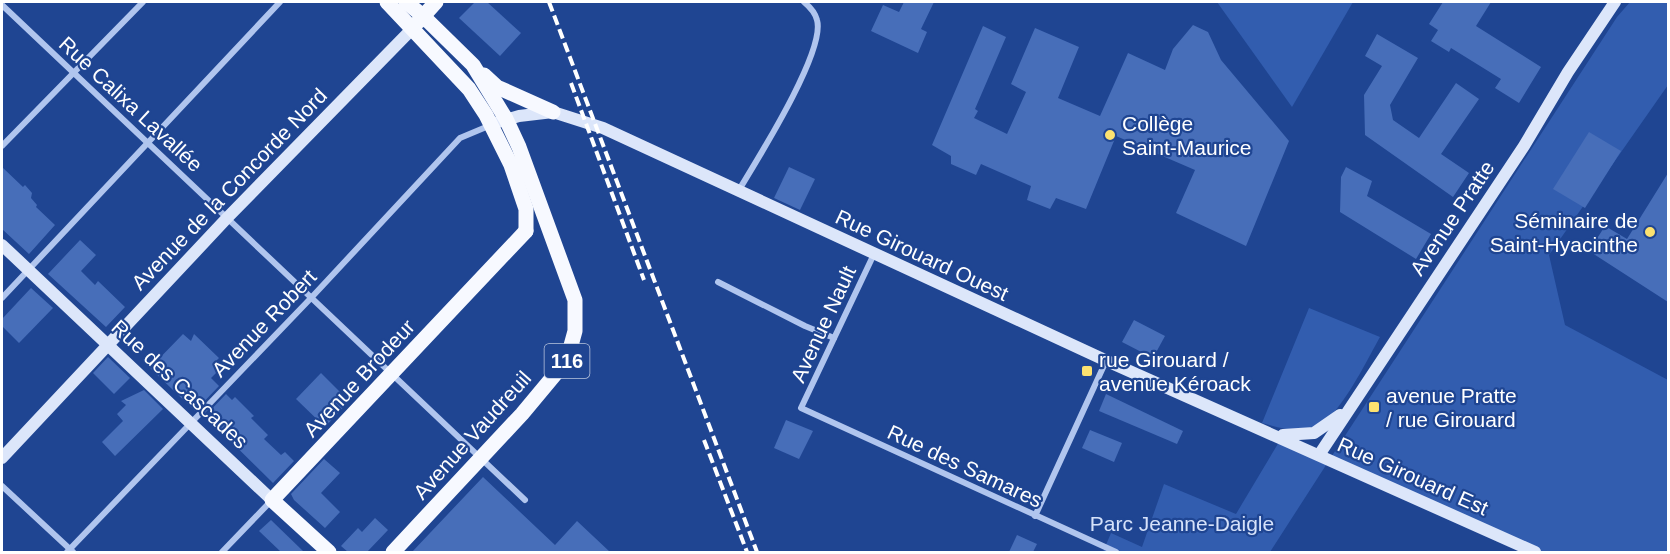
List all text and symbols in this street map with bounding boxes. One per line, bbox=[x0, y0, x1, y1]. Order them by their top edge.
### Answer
street label: Rue Calixa Lavallée bbox=[55, 32, 207, 176]
street label: Avenue de la Concorde Nord bbox=[127, 84, 331, 294]
place label: Collège Saint-Maurice bbox=[1122, 112, 1252, 159]
marker: Collège Saint-Maurice bbox=[1103, 128, 1117, 142]
street label: Avenue Pratte bbox=[1405, 157, 1499, 279]
street label: Rue Girouard Ouest bbox=[832, 205, 1012, 305]
place label: Séminaire de Saint-Hyacinthe bbox=[1490, 209, 1638, 256]
marker: Séminaire de Saint-Hyacinthe bbox=[1643, 225, 1657, 239]
street label: Avenue Nault bbox=[786, 262, 860, 386]
street label: Avenue Robert bbox=[207, 265, 321, 381]
street label: Rue des Cascades bbox=[107, 315, 253, 453]
street label: Avenue Brodeur bbox=[299, 315, 419, 441]
road number: 116 bbox=[544, 344, 590, 378]
place label: rue Girouard / avenue Kéroack bbox=[1099, 348, 1251, 395]
marker: rue Girouard / avenue Kéroack bbox=[1080, 364, 1094, 378]
street label: Avenue Vaudreuil bbox=[409, 366, 535, 504]
place label: avenue Pratte / rue Girouard bbox=[1386, 384, 1517, 431]
marker: avenue Pratte / rue Girouard bbox=[1367, 400, 1381, 414]
street label: Rue des Samares bbox=[884, 420, 1046, 512]
street label: Rue Girouard Est bbox=[1334, 432, 1492, 520]
park label: Parc Jeanne-Daigle bbox=[1090, 512, 1274, 535]

